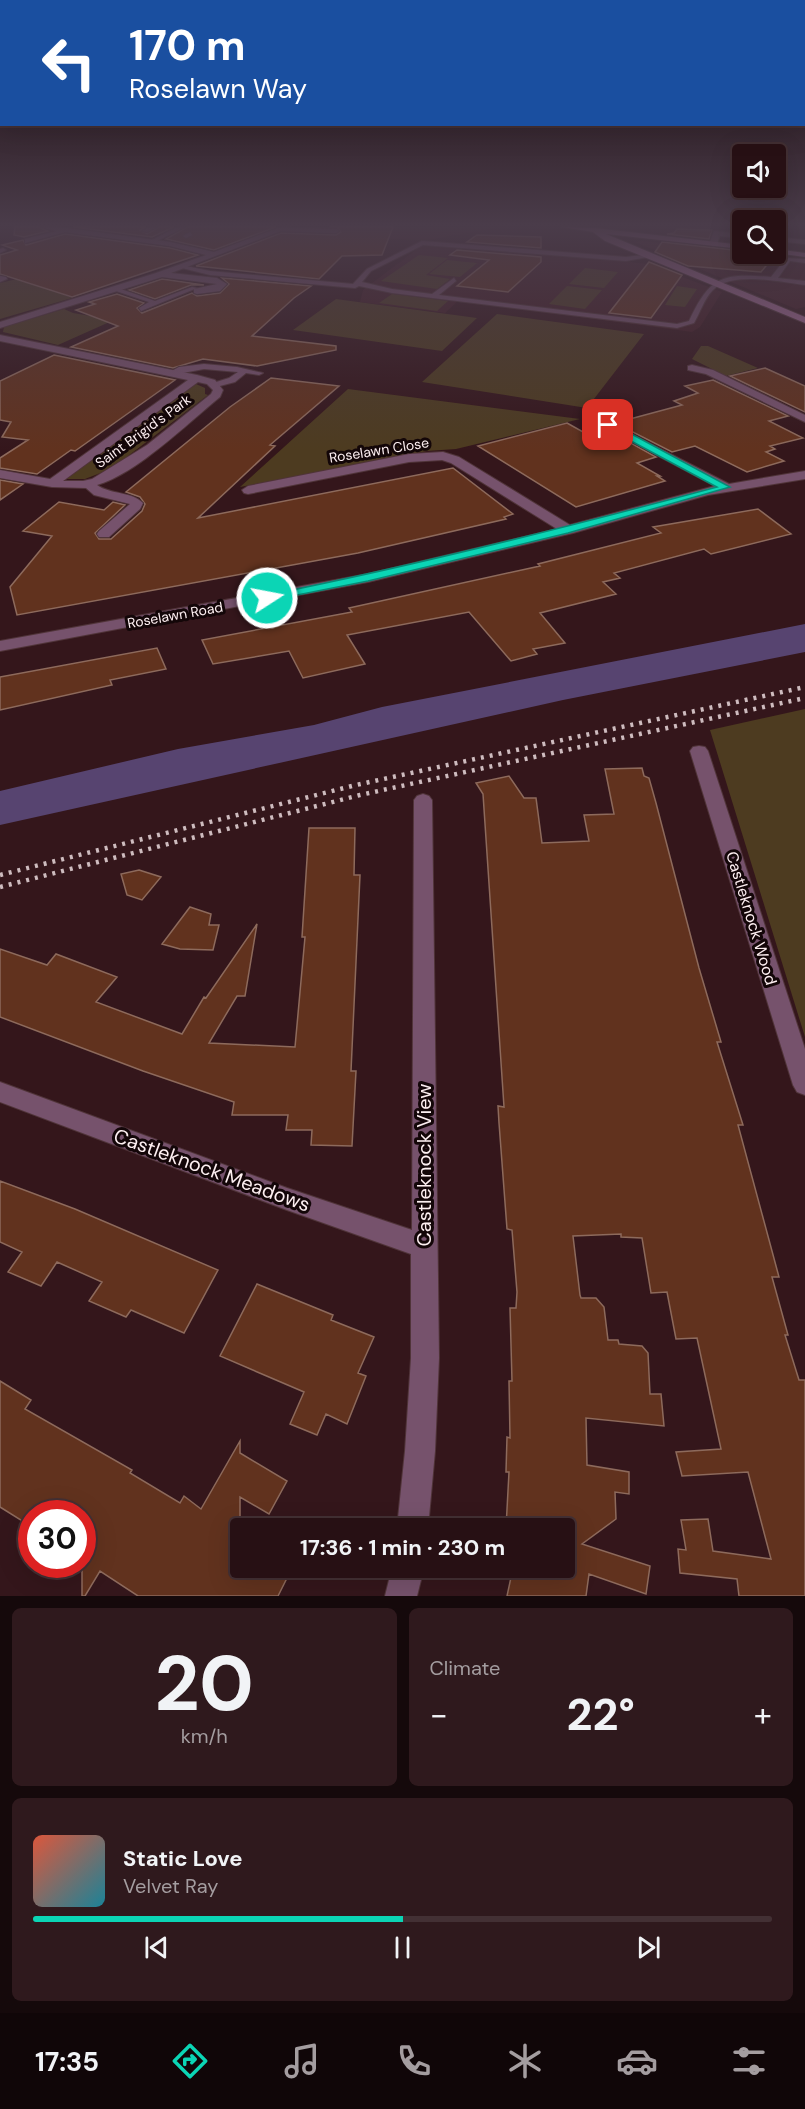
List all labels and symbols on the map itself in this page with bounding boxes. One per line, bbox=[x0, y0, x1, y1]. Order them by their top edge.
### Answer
street label: Saint Brigid's Park bbox=[92, 390, 194, 472]
pin bbox=[582, 399, 633, 450]
street label: Roselawn Close bbox=[328, 433, 430, 467]
position arrow bbox=[235, 566, 299, 630]
street label: Roselawn Road bbox=[126, 598, 224, 632]
street label: Castleknock Wood bbox=[721, 849, 782, 988]
street label: Castleknock View bbox=[411, 1083, 437, 1247]
street label: Castleknock Meadows bbox=[110, 1122, 314, 1218]
speed limit sign: 30 bbox=[18, 1500, 96, 1578]

